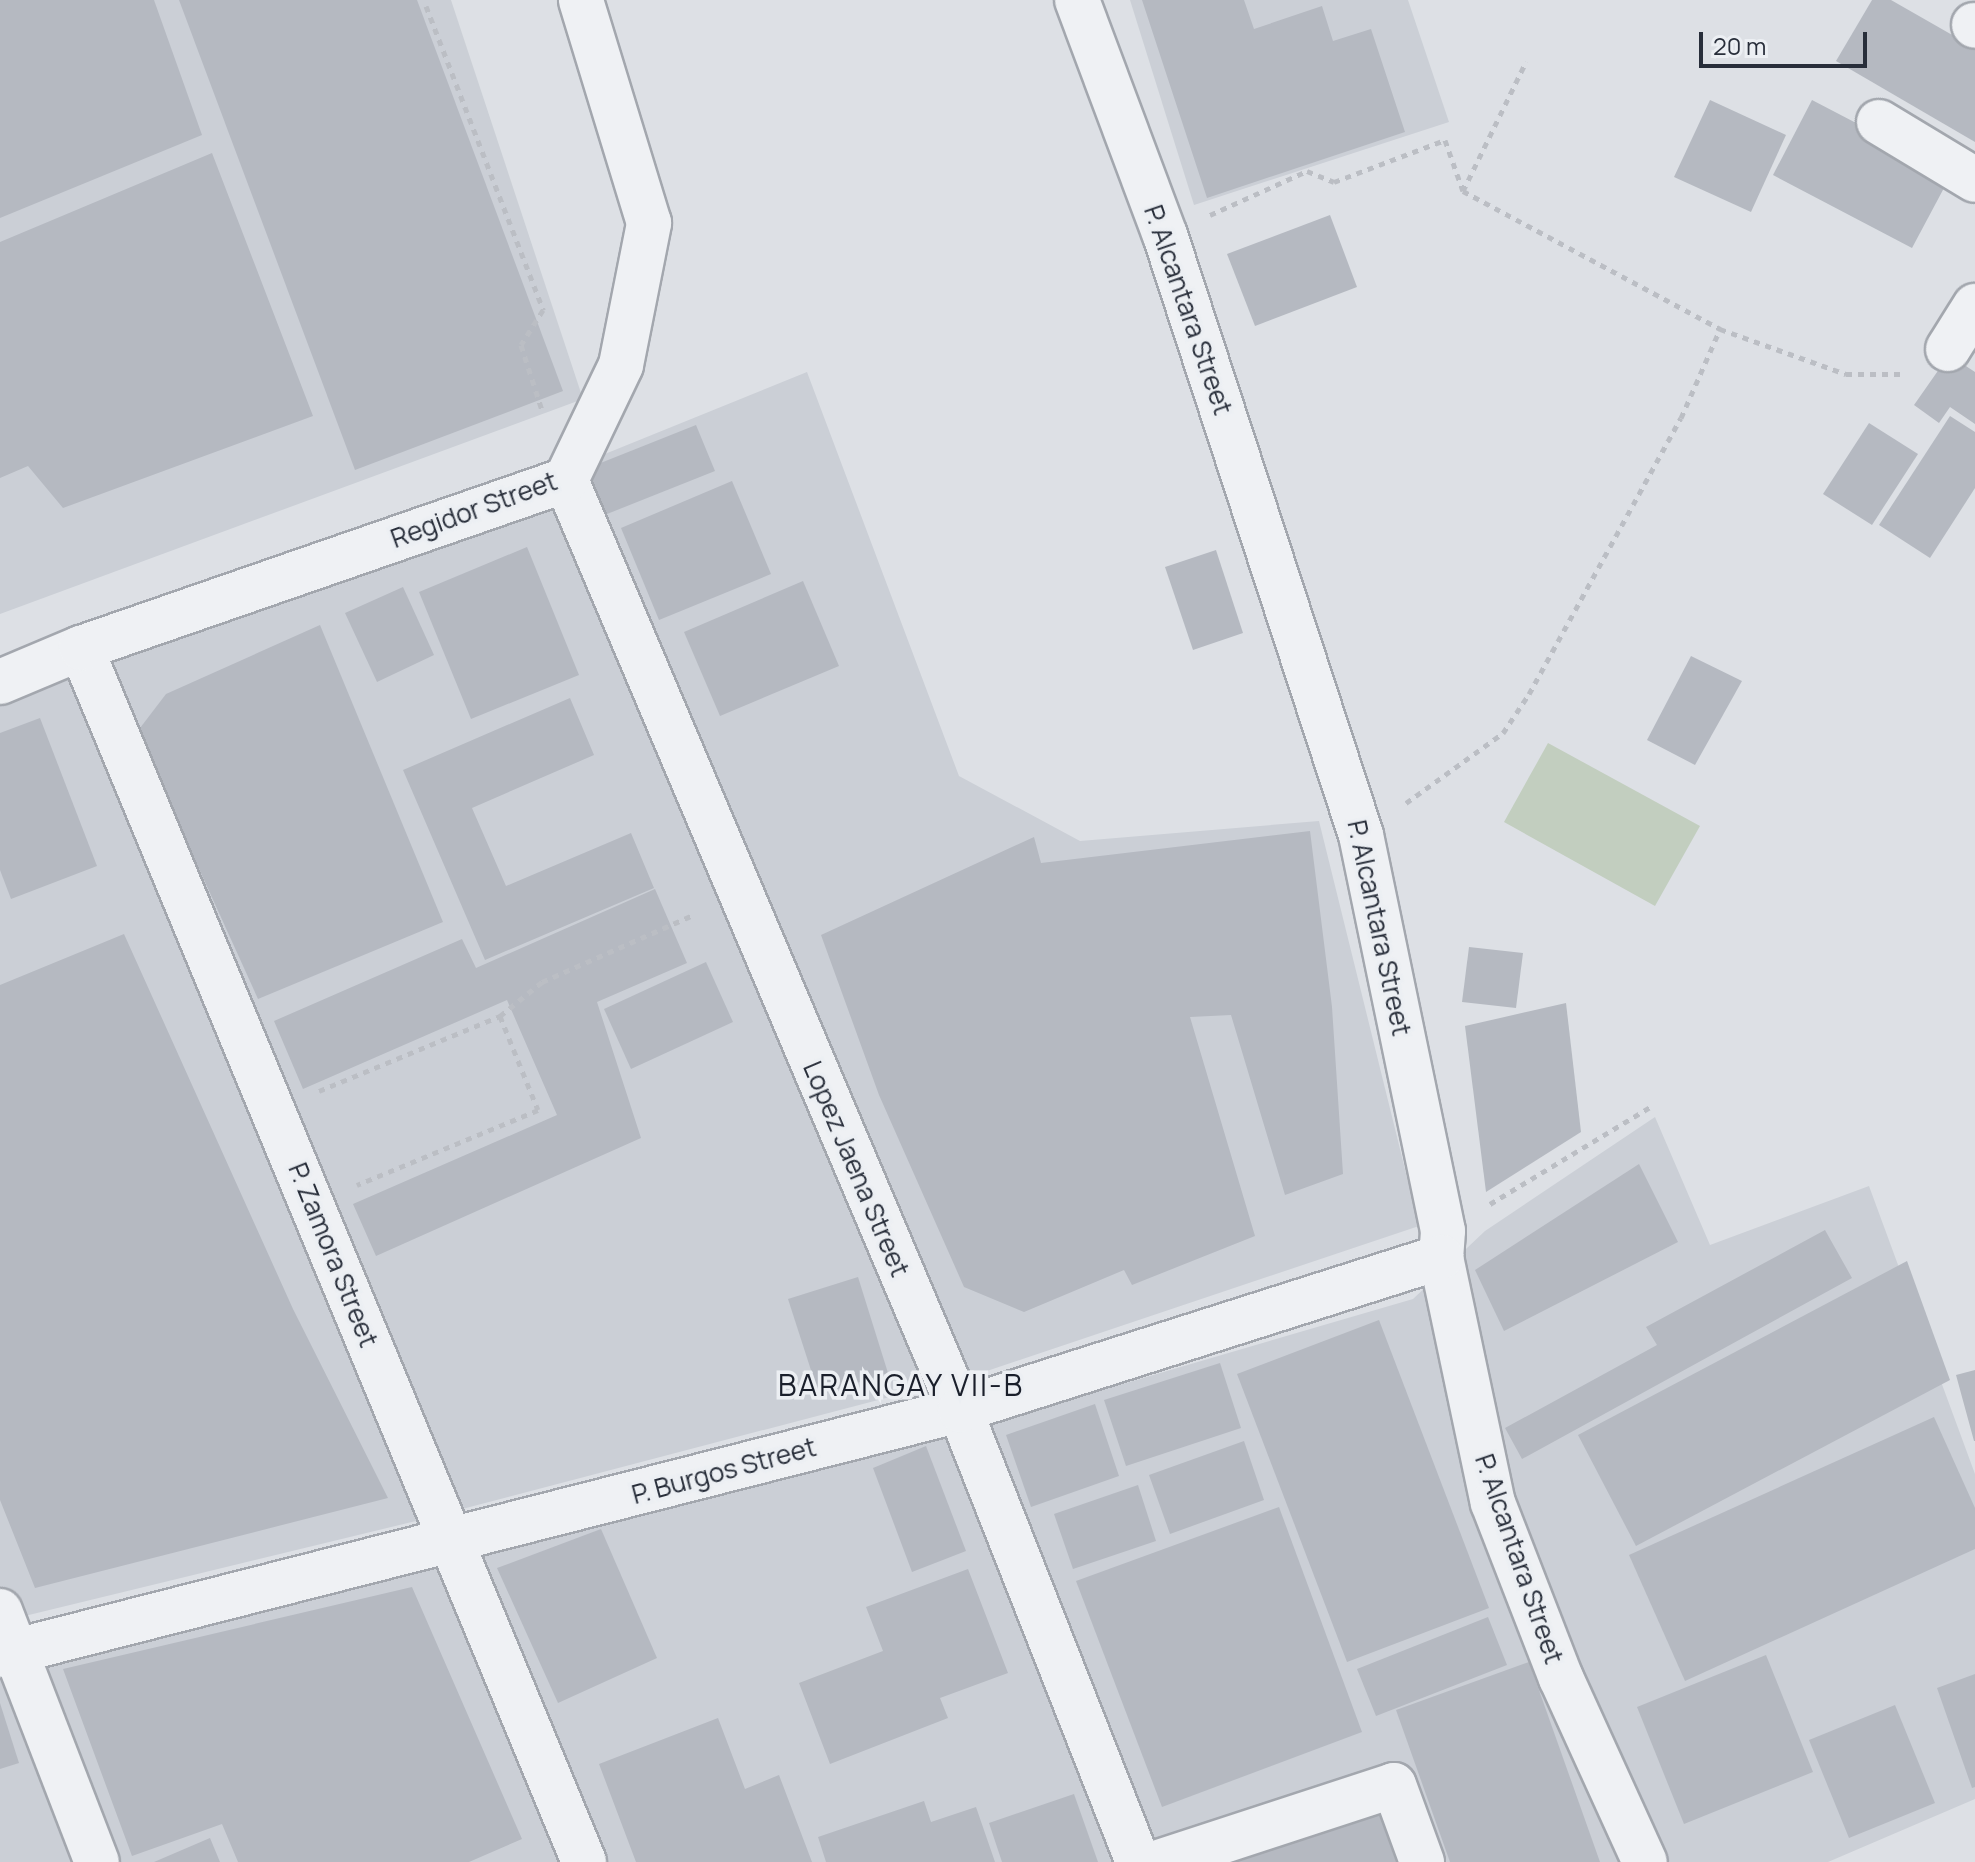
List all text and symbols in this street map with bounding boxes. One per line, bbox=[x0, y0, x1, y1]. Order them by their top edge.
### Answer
scale bar bbox=[1703, 16, 1871, 66]
text: 20 m bbox=[1713, 29, 1766, 62]
street label: P. Alcantara Street bbox=[1137, 201, 1239, 419]
street label: Regidor Street bbox=[387, 465, 561, 555]
street label: P. Alcantara Street bbox=[1341, 817, 1417, 1039]
street label: Lopez Jaena Street bbox=[797, 1057, 915, 1281]
street label: P. Zamora Street bbox=[282, 1158, 384, 1352]
district label: BARANGAY VII-B bbox=[777, 1367, 1025, 1403]
street label: P. Burgos Street bbox=[628, 1431, 820, 1511]
street label: P. Alcantara Street bbox=[1468, 1450, 1570, 1668]

